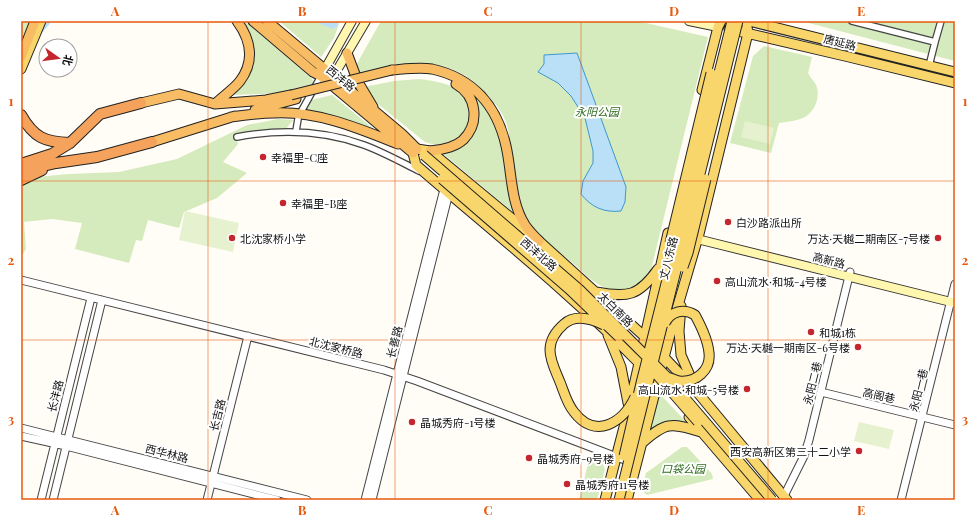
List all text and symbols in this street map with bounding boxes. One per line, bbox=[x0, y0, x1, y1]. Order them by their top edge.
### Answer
text: A bbox=[110, 2, 120, 19]
text: B bbox=[298, 2, 307, 19]
text: C bbox=[483, 2, 493, 19]
text: D bbox=[669, 2, 679, 19]
text: E bbox=[857, 2, 865, 19]
street label: 唐延路 bbox=[822, 31, 858, 53]
north arrow bbox=[38, 38, 78, 78]
text: 北 bbox=[60, 53, 77, 68]
street label: 西沣路 bbox=[323, 62, 359, 94]
text: 1 bbox=[9, 92, 14, 109]
text: 1 bbox=[963, 92, 968, 109]
park label: 永阳公园 bbox=[575, 104, 621, 119]
place label: 幸福里-C座 bbox=[271, 150, 328, 165]
marker: 幸福里-C座 bbox=[258, 152, 268, 162]
place label: 幸福里-B座 bbox=[291, 196, 347, 211]
marker: 幸福里-B座 bbox=[278, 198, 288, 208]
place label: 白沙路派出所 bbox=[736, 215, 802, 230]
marker: 白沙路派出所 bbox=[723, 217, 733, 227]
place label: 北沈家桥小学 bbox=[240, 231, 306, 246]
place label: 万达·天樾二期南区-7号楼 bbox=[807, 231, 930, 246]
marker: 北沈家桥小学 bbox=[227, 233, 237, 243]
marker: 万达·天樾二期南区-7号楼 bbox=[933, 233, 943, 243]
street label: 西沣北路 bbox=[517, 234, 561, 274]
street label: 丈八东路 bbox=[655, 235, 681, 281]
street label: 高新路 bbox=[811, 249, 847, 271]
text: 2 bbox=[8, 251, 15, 268]
text: 2 bbox=[962, 251, 969, 268]
place label: 高山流水·和城-4号楼 bbox=[725, 274, 827, 289]
marker: 高山流水·和城-4号楼 bbox=[712, 276, 722, 286]
street label: 太白南路 bbox=[595, 288, 637, 330]
street label: 长善路 bbox=[383, 324, 405, 360]
place label: 和城1栋 bbox=[819, 325, 856, 340]
marker: 和城1栋 bbox=[806, 327, 816, 337]
street label: 北沈家桥路 bbox=[308, 333, 364, 361]
place label: 万达·天樾一期南区-6号楼 bbox=[726, 340, 850, 355]
marker: 万达·天樾一期南区-6号楼 bbox=[853, 342, 863, 352]
street label: 永阳二巷 bbox=[799, 360, 825, 406]
street label: 永阳一巷 bbox=[905, 367, 931, 413]
street label: 长沣路 bbox=[44, 378, 66, 414]
place label: 高山流水·和城-5号楼 bbox=[638, 382, 739, 397]
marker: 高山流水·和城-5号楼 bbox=[742, 384, 752, 394]
street label: 高阁巷 bbox=[861, 384, 897, 406]
street label: 长吉路 bbox=[206, 397, 228, 433]
text: 3 bbox=[8, 410, 14, 427]
text: 3 bbox=[962, 410, 968, 427]
place label: 晶城秀府-1号楼 bbox=[420, 415, 496, 430]
marker: 晶城秀府-1号楼 bbox=[407, 417, 417, 427]
street label: 西华林路 bbox=[144, 440, 190, 466]
place label: 西安高新区第三十二小学 bbox=[730, 444, 851, 459]
marker: 西安高新区第三十二小学 bbox=[854, 446, 864, 456]
place label: 晶城秀府-9号楼 bbox=[537, 451, 614, 466]
marker: 晶城秀府-9号楼 bbox=[524, 453, 534, 463]
park label: 口袋公园 bbox=[661, 461, 707, 476]
place label: 晶城秀府11号楼 bbox=[575, 477, 649, 492]
marker: 晶城秀府11号楼 bbox=[562, 479, 572, 489]
text: A bbox=[110, 501, 120, 518]
text: B bbox=[298, 501, 307, 518]
text: C bbox=[483, 501, 493, 518]
text: D bbox=[669, 501, 679, 518]
text: E bbox=[857, 501, 865, 518]

